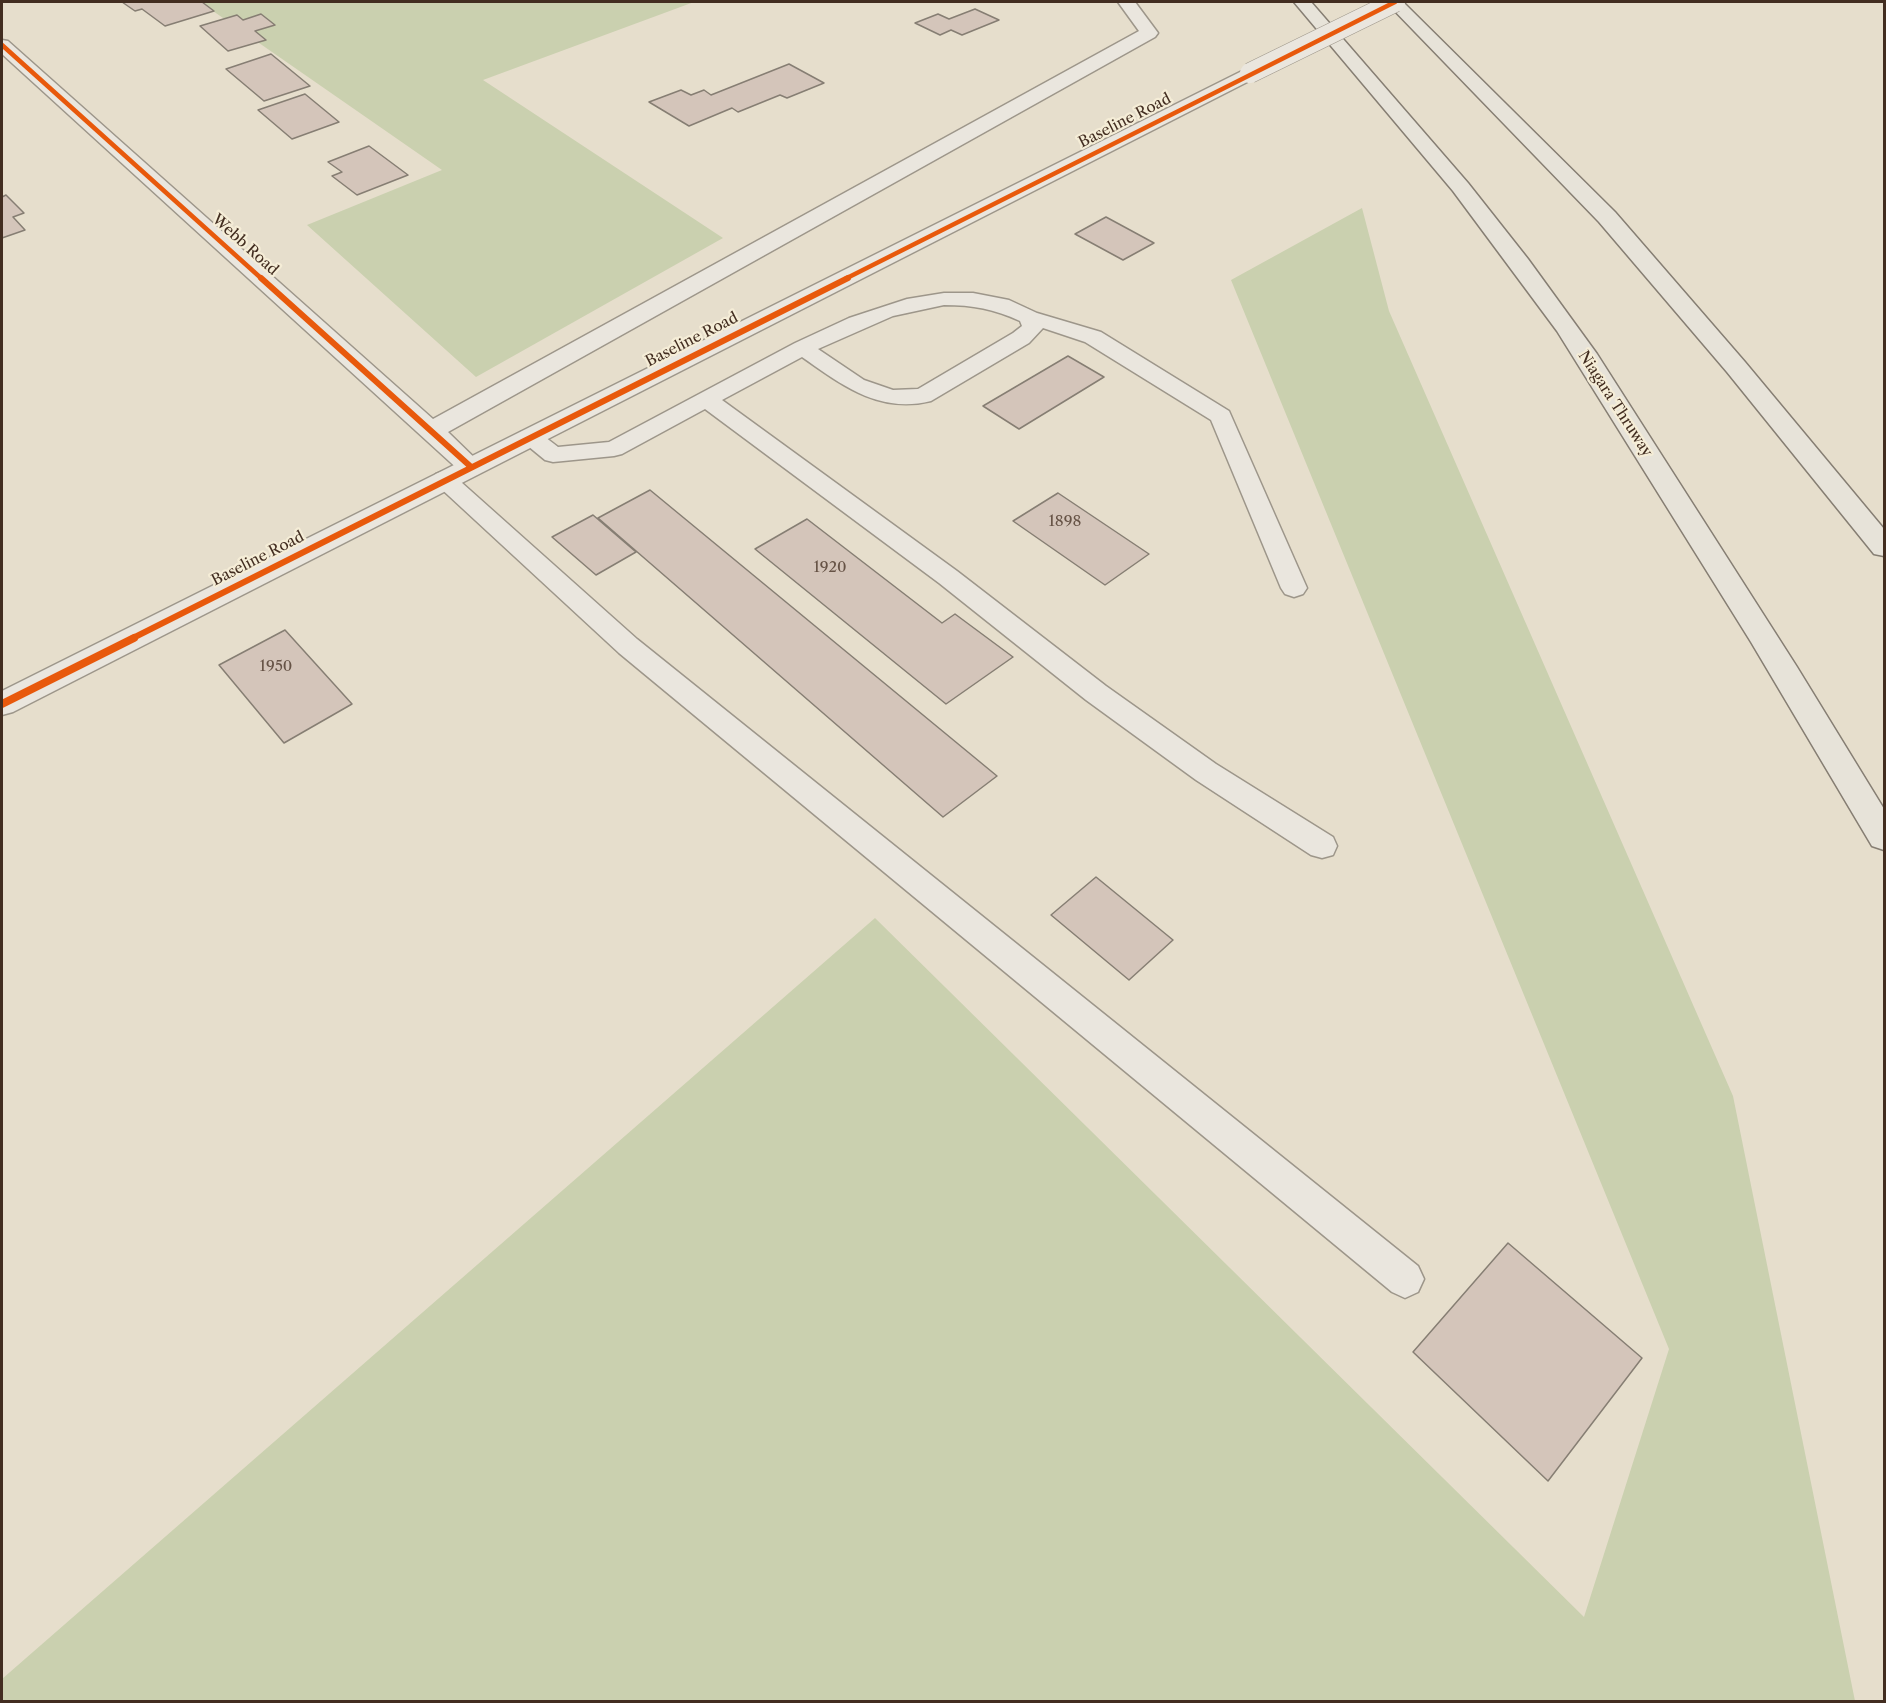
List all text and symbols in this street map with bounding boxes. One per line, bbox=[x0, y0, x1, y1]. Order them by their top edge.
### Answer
street label: Baseline Road bbox=[1076, 90, 1174, 152]
street label: Webb Road bbox=[208, 211, 282, 279]
street label: Baseline Road bbox=[643, 309, 741, 371]
street label: Niagara Thruway bbox=[1574, 348, 1656, 460]
house number: 1898 bbox=[1049, 513, 1081, 531]
street label: Baseline Road bbox=[209, 528, 307, 590]
house number: 1920 bbox=[813, 559, 847, 577]
house number: 1950 bbox=[260, 658, 292, 676]

